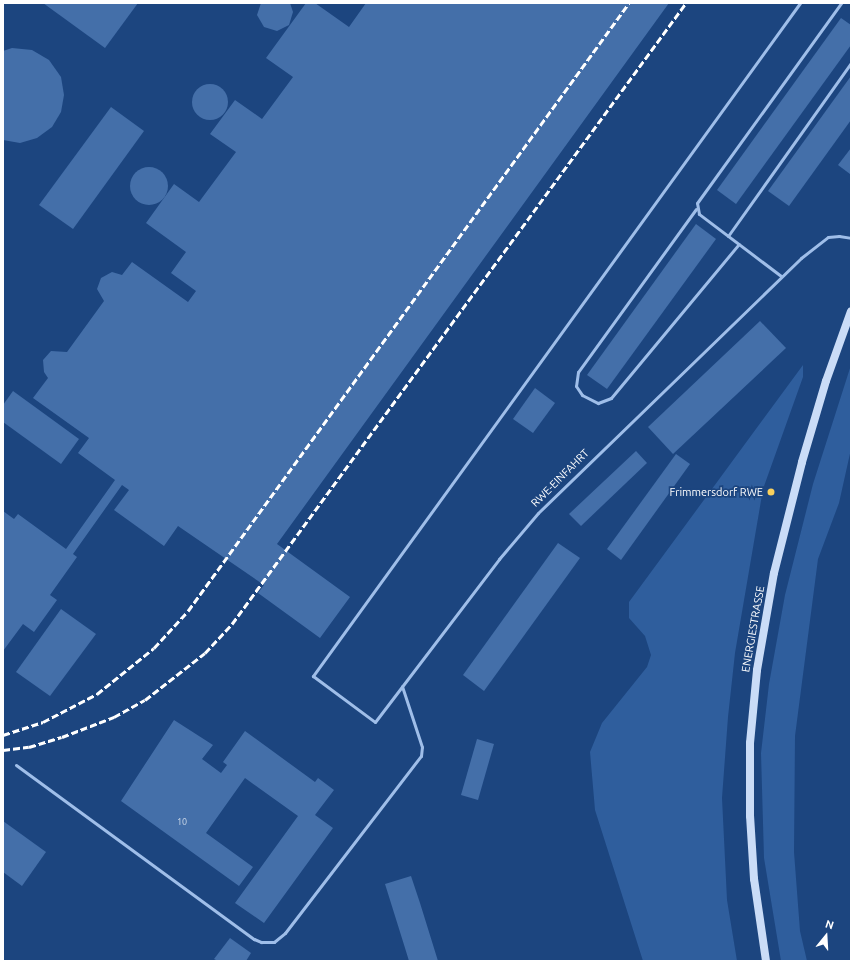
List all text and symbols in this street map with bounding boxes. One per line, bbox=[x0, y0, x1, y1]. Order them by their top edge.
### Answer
street label: RWE-EINFAHRT bbox=[528, 446, 592, 510]
place label: Frimmersdorf RWE bbox=[670, 485, 763, 499]
marker: Frimmersdorf RWE bbox=[766, 487, 776, 497]
street label: ENERGIESTRASSE bbox=[739, 585, 767, 673]
house number: 10 bbox=[177, 817, 187, 827]
north arrow bbox=[806, 916, 846, 956]
text: N bbox=[824, 918, 835, 932]

